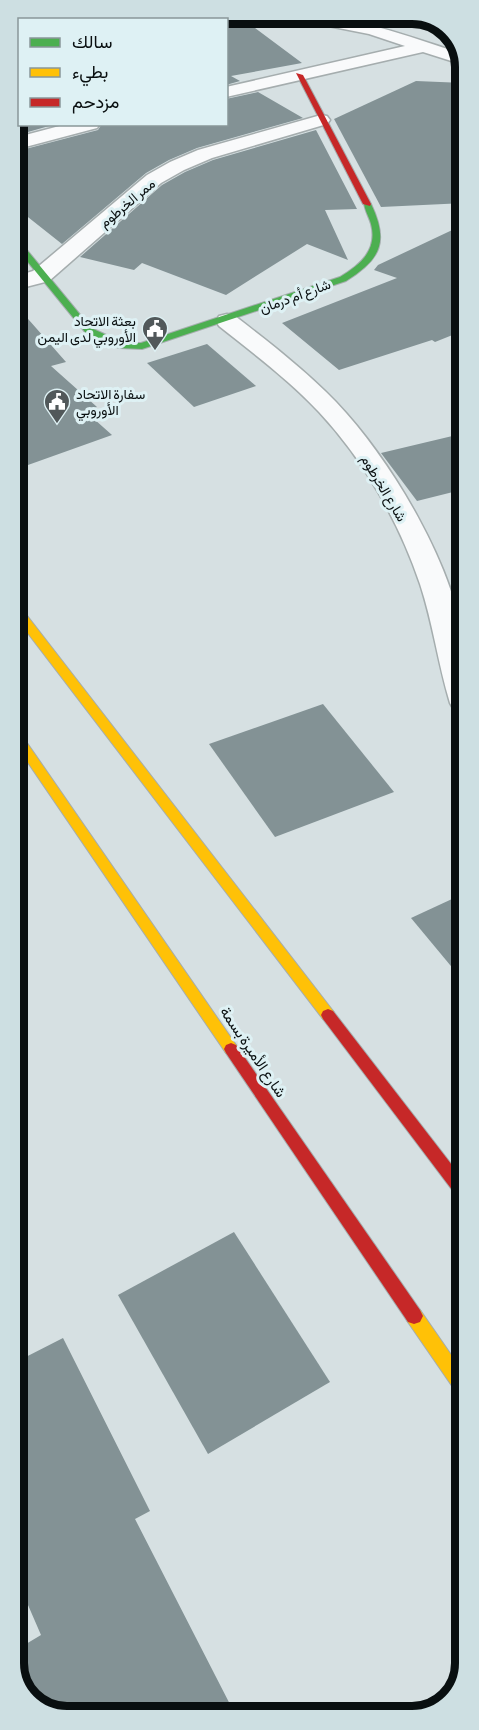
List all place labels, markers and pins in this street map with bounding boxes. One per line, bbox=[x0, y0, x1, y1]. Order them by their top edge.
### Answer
place label: بعثة الاتحاد الأوروبي لدى اليمن bbox=[38, 313, 136, 349]
public building icon: بعثة الاتحاد الأوروبي لدى اليمن bbox=[140, 314, 170, 352]
place label: سفارة الاتحاد الأوروبي bbox=[76, 386, 145, 422]
public building icon: سفارة الاتحاد الأوروبي bbox=[42, 387, 72, 425]

